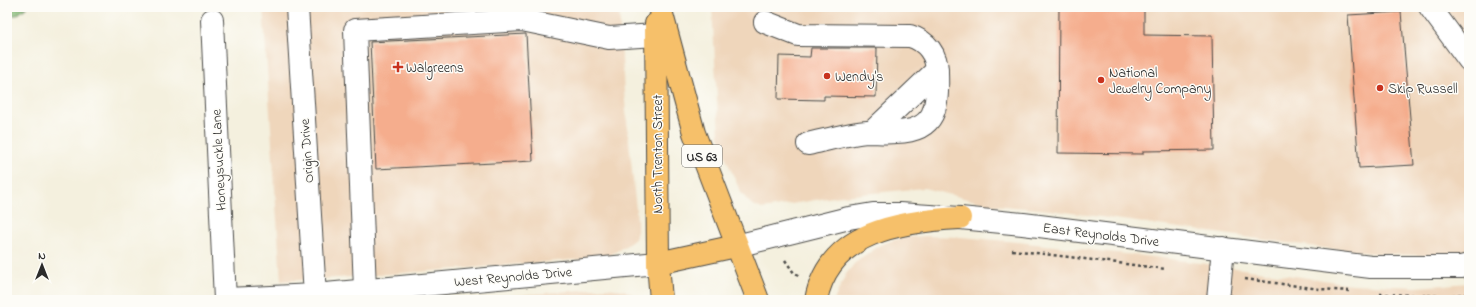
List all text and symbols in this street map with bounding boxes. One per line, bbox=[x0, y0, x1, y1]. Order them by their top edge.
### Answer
place label: Walgreens bbox=[406, 58, 464, 80]
marker: Walgreens bbox=[393, 62, 403, 72]
place label: National Jewelry Company bbox=[1109, 63, 1211, 101]
place label: Wendy's bbox=[835, 67, 883, 89]
marker: Wendy's bbox=[822, 71, 832, 81]
marker: National Jewelry Company bbox=[1096, 75, 1106, 85]
place label: Skip Russell bbox=[1388, 79, 1458, 100]
marker: Skip Russell bbox=[1375, 83, 1385, 93]
street label: North Trenton Street bbox=[648, 94, 669, 214]
street label: Honeysuckle Lane bbox=[206, 108, 234, 211]
street label: Origin Drive bbox=[295, 117, 321, 184]
road number: US 63 bbox=[682, 145, 722, 167]
street label: East Reynolds Drive bbox=[1041, 218, 1161, 254]
north arrow bbox=[22, 245, 62, 285]
text: N bbox=[38, 248, 46, 264]
street label: West Reynolds Drive bbox=[453, 262, 574, 294]

